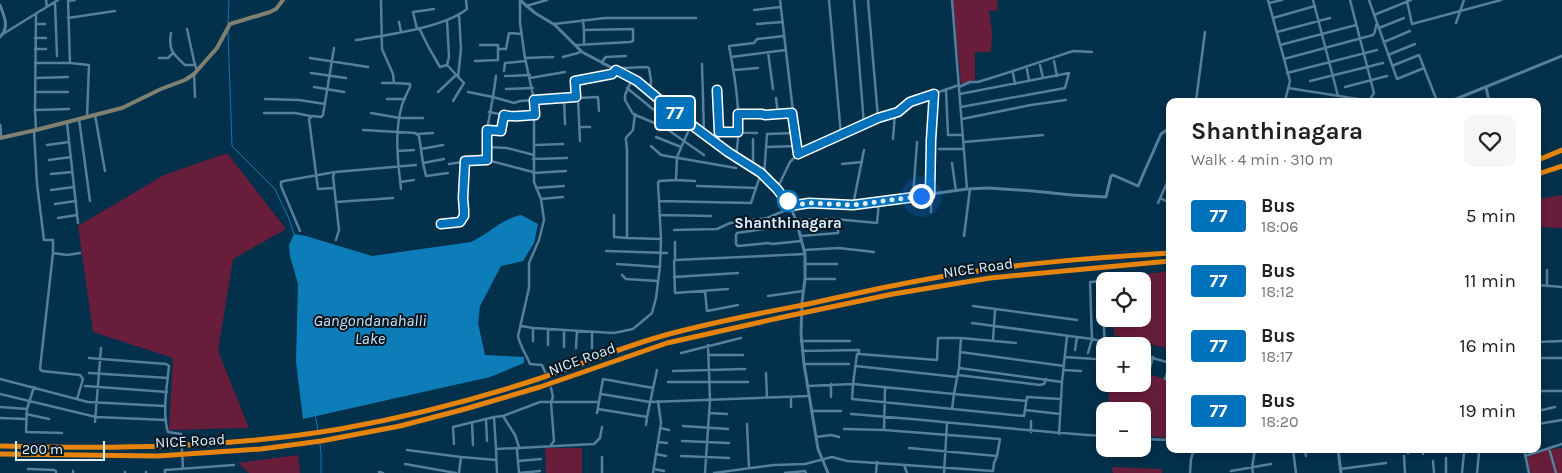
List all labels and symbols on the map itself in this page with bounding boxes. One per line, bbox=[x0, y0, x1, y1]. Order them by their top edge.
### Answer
line badge: 77 bbox=[652, 97, 698, 129]
your location bbox=[909, 184, 934, 209]
marker: Shanthinagara bbox=[777, 190, 799, 212]
place label: Shanthinagara bbox=[734, 214, 842, 232]
street label: NICE Road bbox=[942, 254, 1014, 282]
water label: Gangondanahalli Lake bbox=[313, 311, 427, 348]
street label: NICE Road bbox=[546, 339, 618, 379]
street label: NICE Road bbox=[154, 430, 226, 452]
scale bar bbox=[15, 438, 105, 461]

